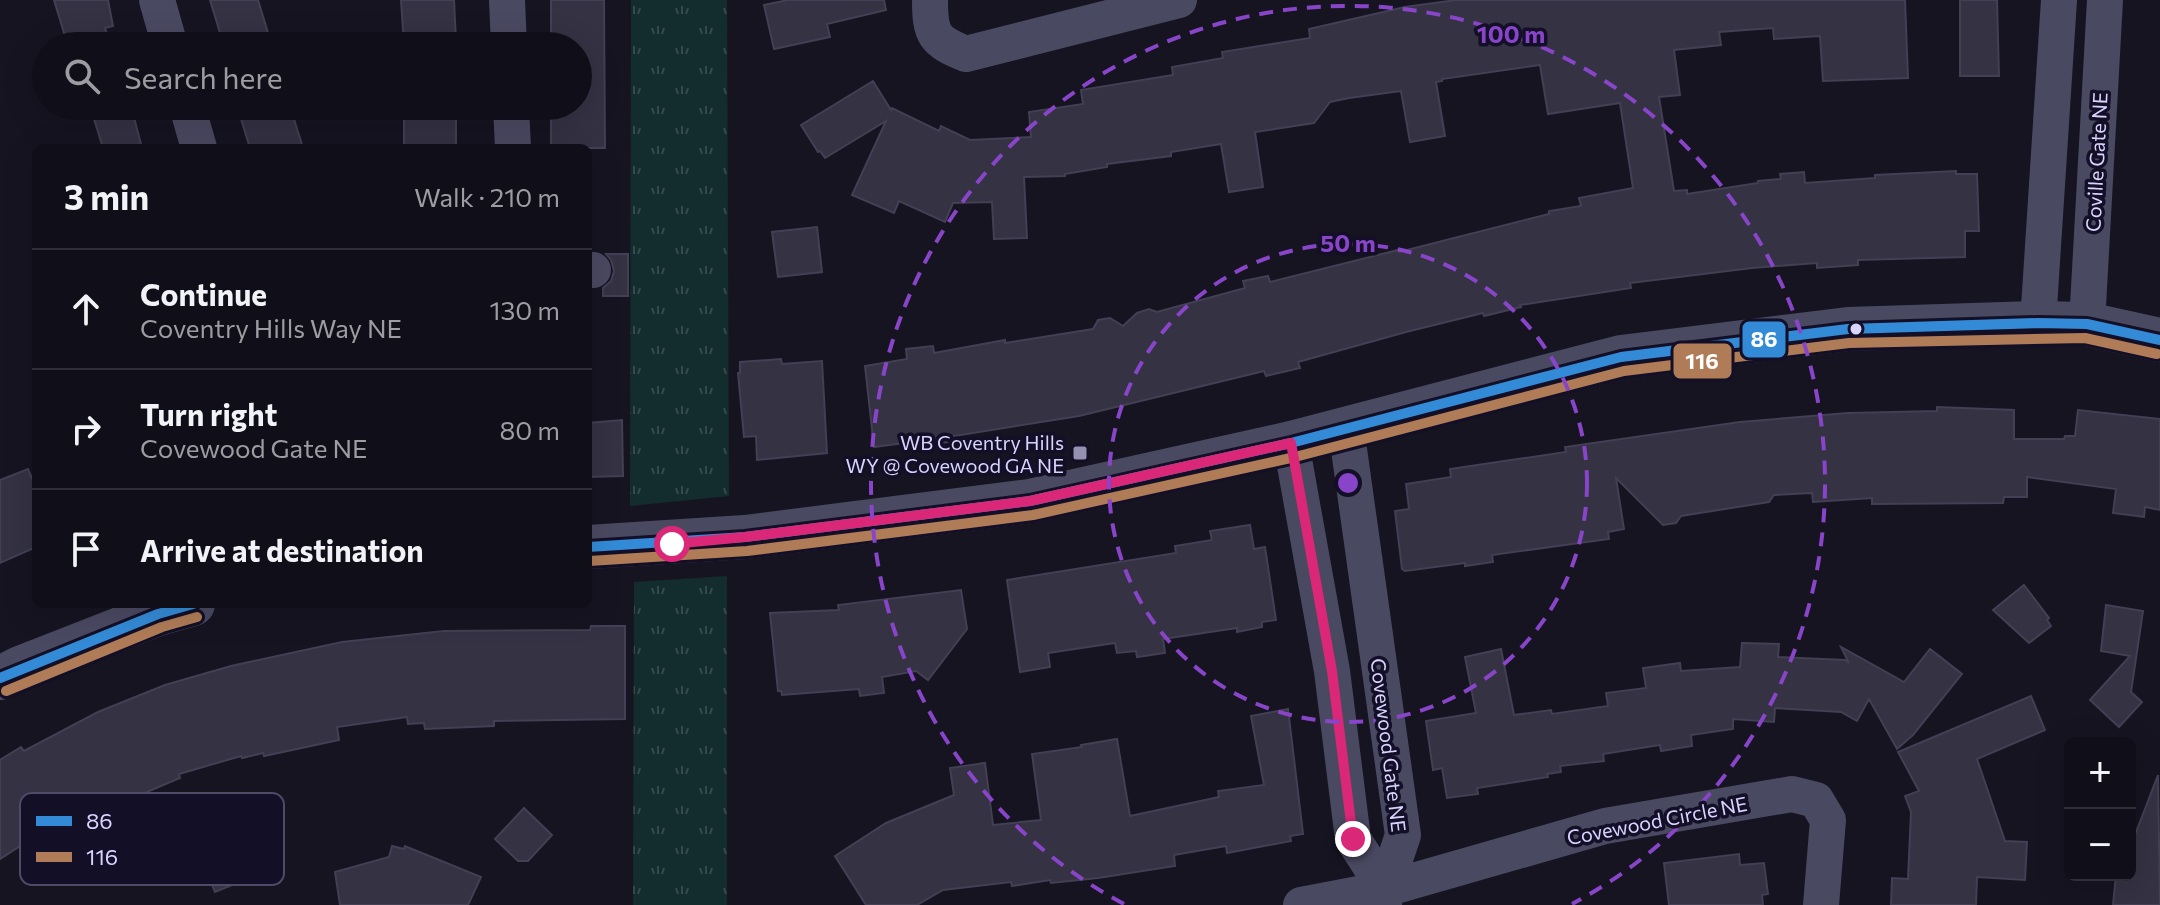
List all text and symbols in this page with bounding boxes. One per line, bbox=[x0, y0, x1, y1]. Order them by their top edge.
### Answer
text: 100 m bbox=[1477, 19, 1545, 48]
search box bbox=[32, 32, 592, 120]
icon: search bbox=[60, 54, 104, 98]
text: Search here bbox=[124, 58, 283, 95]
street label: Coville Gate NE bbox=[2080, 92, 2112, 232]
text: 3 min bbox=[64, 175, 149, 217]
text: Walk · 210 m bbox=[414, 181, 560, 212]
text: 50 m bbox=[1320, 228, 1376, 257]
text: Continue bbox=[140, 275, 267, 312]
icon: ahead bbox=[64, 287, 108, 331]
text: 130 m bbox=[489, 294, 560, 325]
text: Coventry Hills Way NE bbox=[140, 312, 402, 343]
line badge: 86 bbox=[1741, 320, 1787, 359]
unlabelled marker bbox=[1848, 321, 1864, 337]
text: 86 bbox=[1750, 325, 1778, 352]
line badge: 116 bbox=[1672, 342, 1733, 380]
text: 116 bbox=[1685, 347, 1719, 374]
text: Turn right bbox=[140, 395, 277, 432]
icon: right bbox=[64, 407, 108, 451]
text: 80 m bbox=[500, 414, 560, 445]
place label: WB Coventry Hills WY @ Covewood GA NE bbox=[846, 430, 1064, 477]
text: Covewood Gate NE bbox=[140, 432, 367, 463]
marker: WB Coventry Hills WY @ Covewood GA NE bbox=[1071, 444, 1089, 462]
centre of rings bbox=[1334, 469, 1362, 497]
route start bbox=[654, 526, 690, 562]
icon: arrive bbox=[64, 527, 108, 571]
text: Arrive at destination bbox=[140, 531, 424, 568]
street label: Covewood Gate NE bbox=[1366, 657, 1412, 833]
map controls bbox=[2064, 737, 2136, 881]
button: + bbox=[2064, 737, 2136, 809]
street label: Covewood Circle NE bbox=[1565, 791, 1749, 849]
legend bbox=[20, 793, 284, 885]
text: 86 bbox=[86, 807, 113, 834]
button: − bbox=[2064, 809, 2136, 881]
route end bbox=[1335, 821, 1371, 857]
text: 116 bbox=[86, 843, 118, 870]

